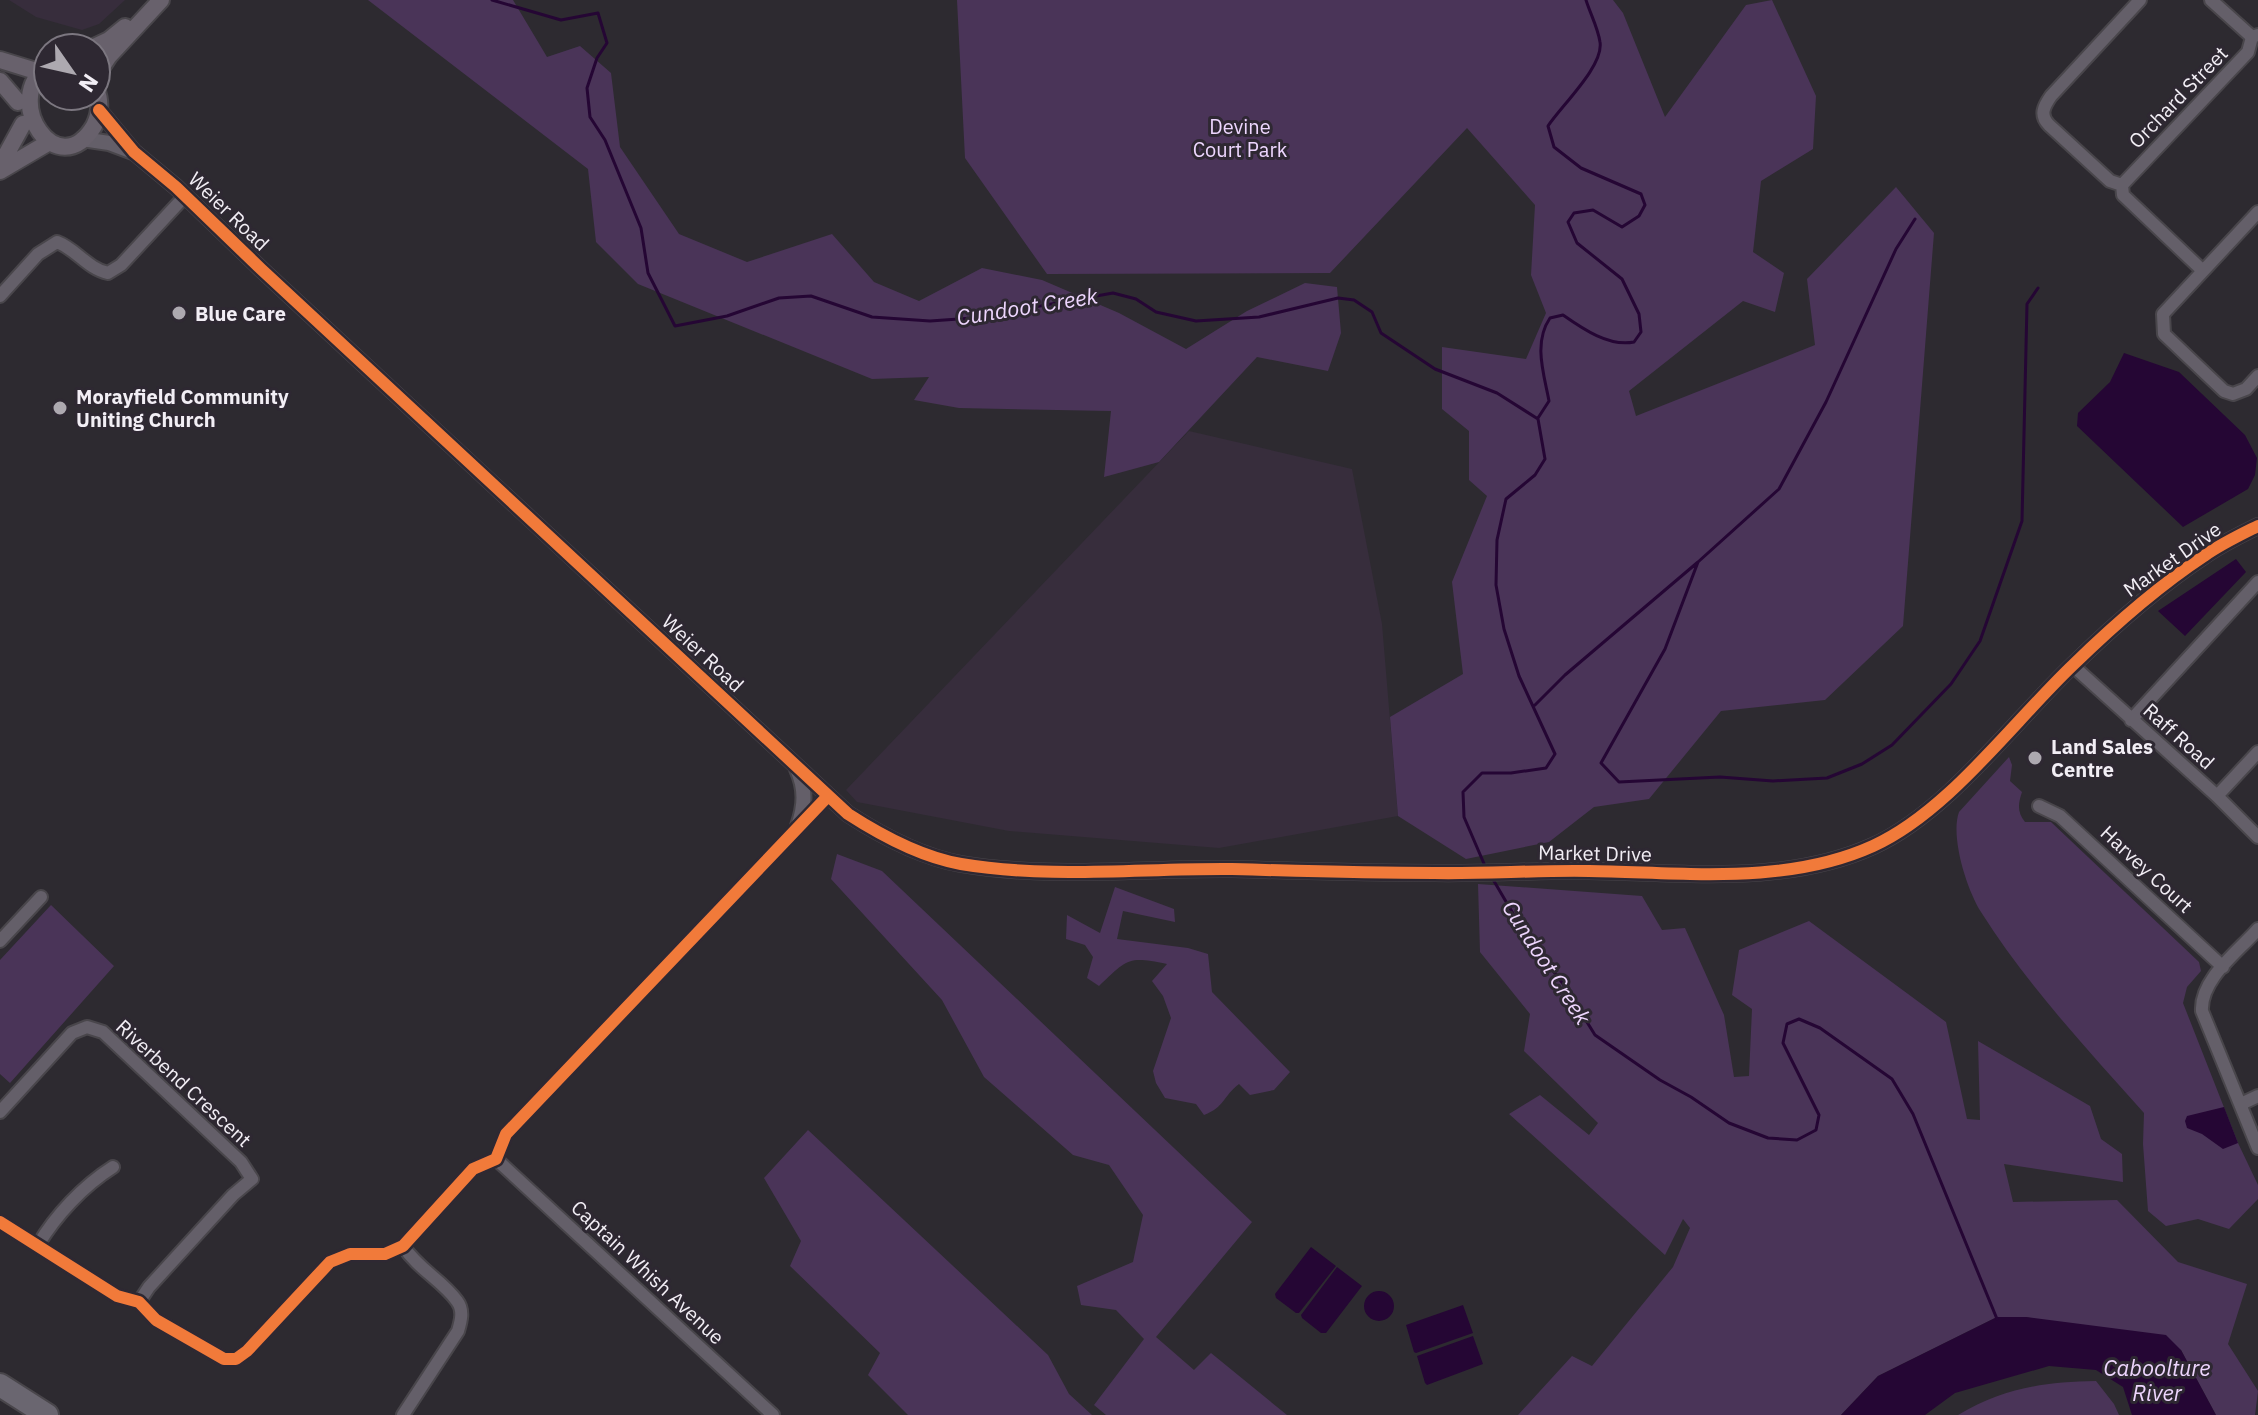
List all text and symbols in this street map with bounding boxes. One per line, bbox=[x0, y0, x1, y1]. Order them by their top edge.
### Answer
north arrow bbox=[32, 32, 112, 112]
street label: Orchard Street bbox=[2122, 40, 2234, 154]
text: N bbox=[73, 69, 105, 98]
park label: Devine Court Park bbox=[1193, 113, 1288, 163]
street label: Weier Road bbox=[183, 166, 275, 256]
water label: Cundoot Creek bbox=[954, 280, 1100, 331]
place label: Blue Care bbox=[195, 300, 286, 327]
marker: Blue Care bbox=[170, 304, 188, 322]
place label: Morayfield Community Uniting Church bbox=[76, 383, 289, 433]
marker: Morayfield Community Uniting Church bbox=[51, 399, 69, 417]
street label: Market Drive bbox=[2118, 515, 2226, 603]
street label: Weier Road bbox=[656, 608, 750, 698]
street label: Raff Road bbox=[2138, 697, 2220, 775]
place label: Land Sales Centre bbox=[2051, 733, 2153, 783]
marker: Land Sales Centre bbox=[2026, 749, 2044, 767]
street label: Harvey Court bbox=[2095, 819, 2199, 919]
street label: Market Drive bbox=[1538, 839, 1652, 867]
water label: Cundoot Creek bbox=[1496, 894, 1598, 1030]
street label: Riverbend Crescent bbox=[111, 1013, 257, 1153]
street label: Captain Whish Avenue bbox=[566, 1194, 730, 1350]
water label: Caboolture River bbox=[2104, 1353, 2211, 1407]

